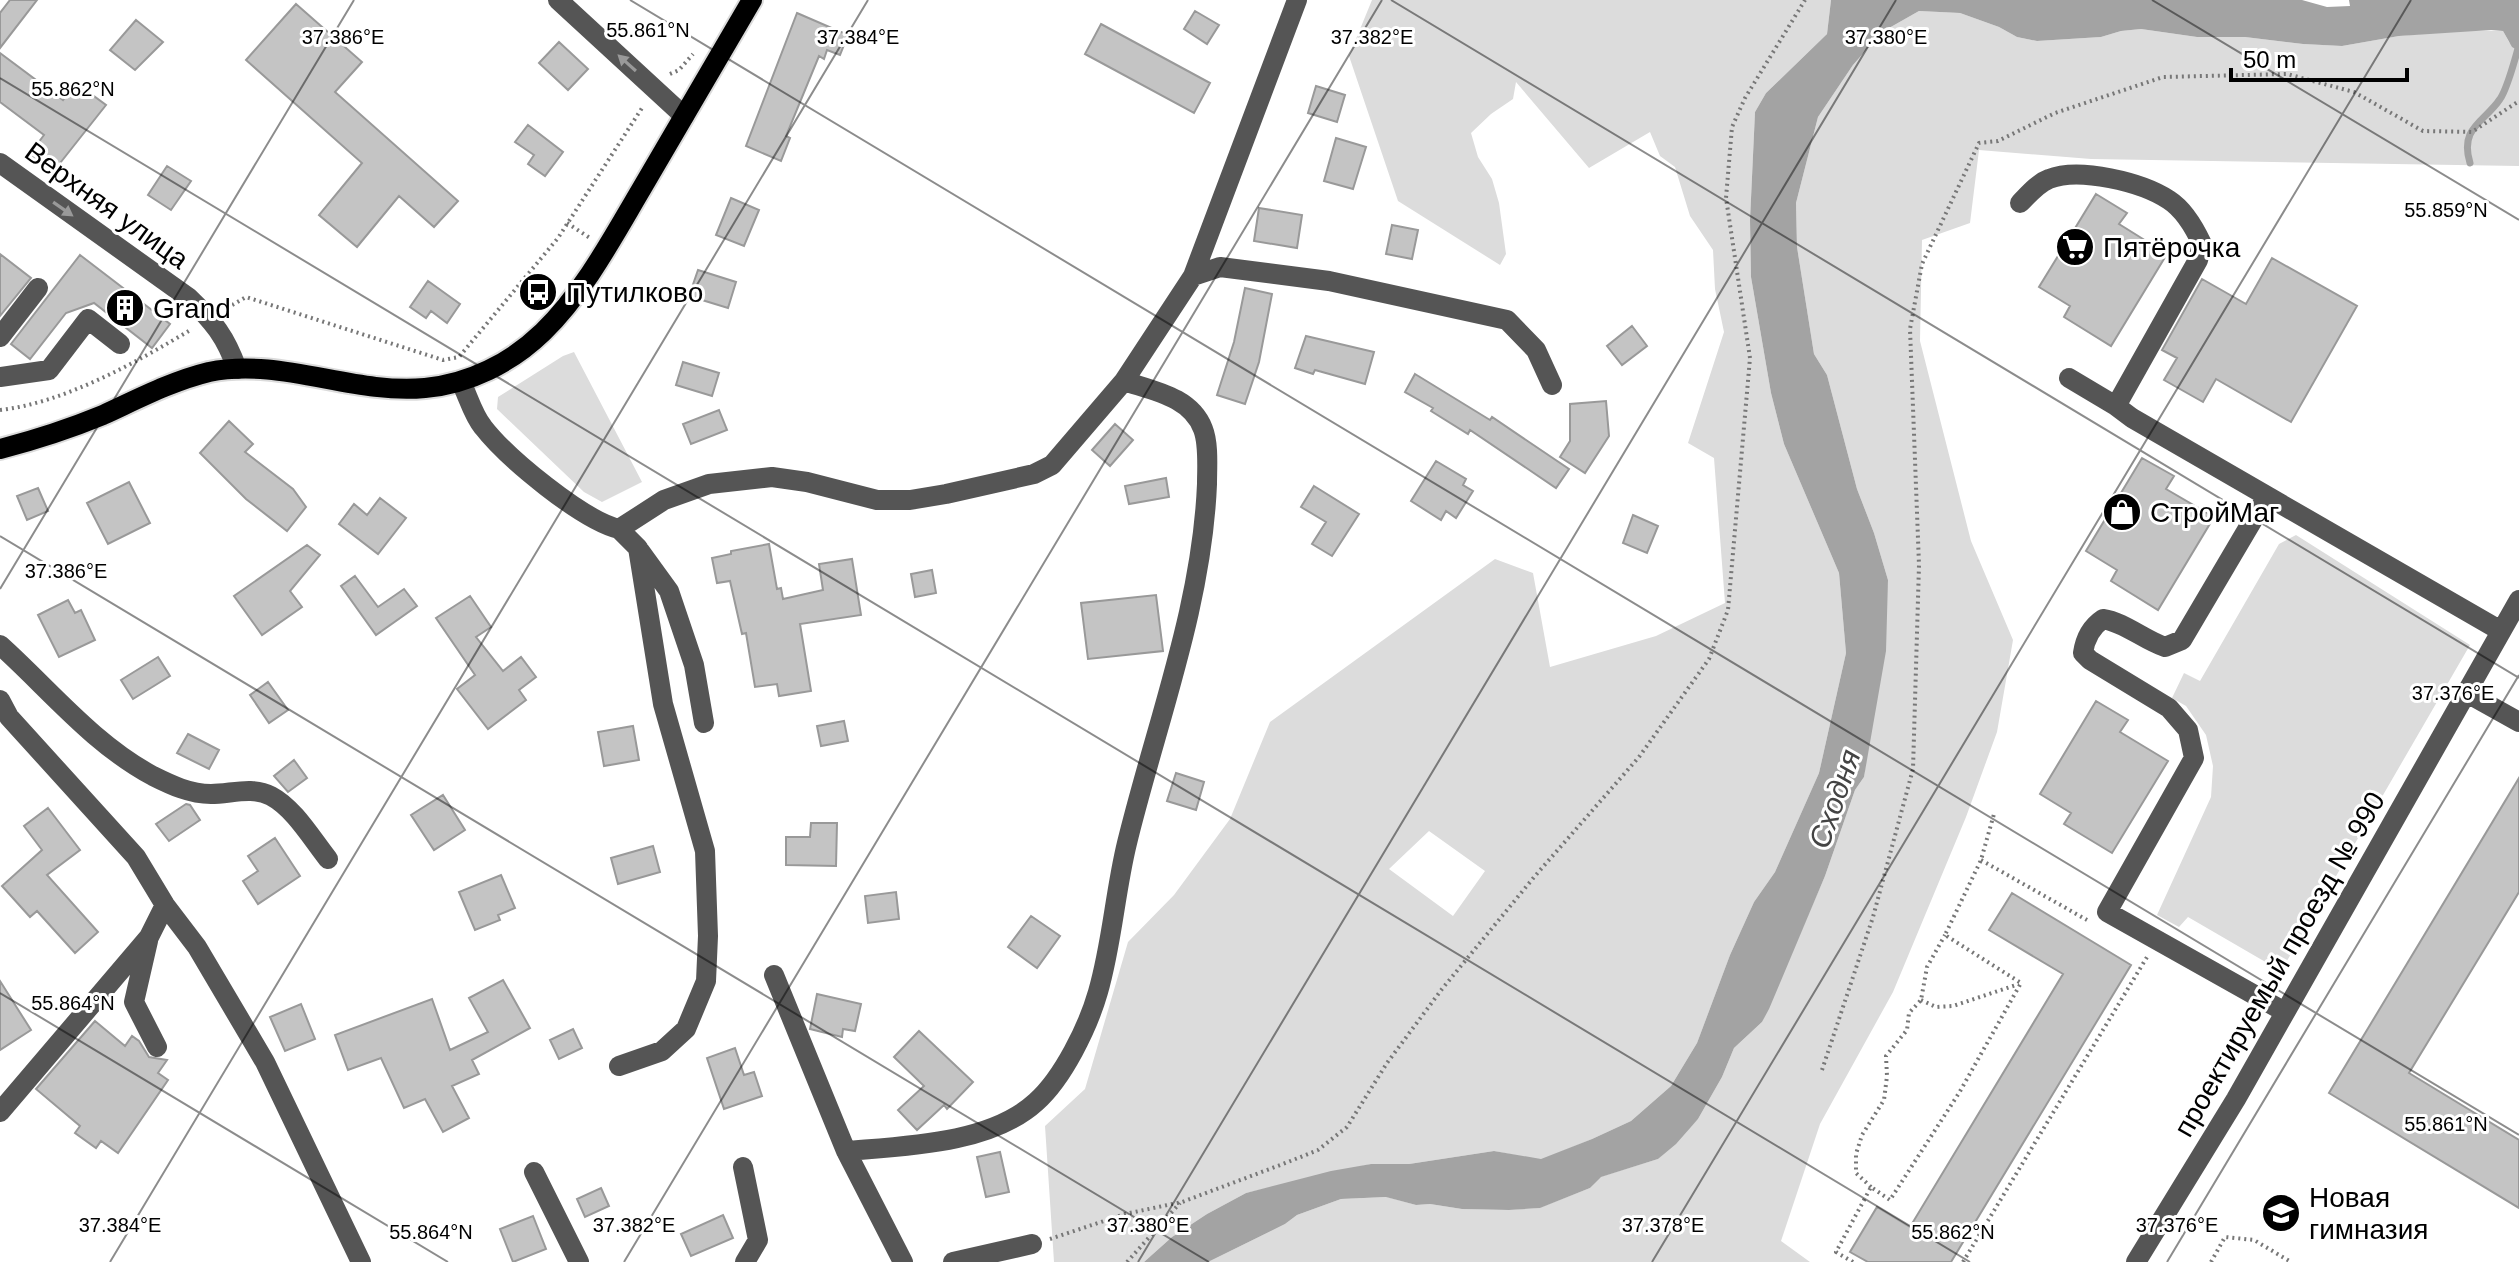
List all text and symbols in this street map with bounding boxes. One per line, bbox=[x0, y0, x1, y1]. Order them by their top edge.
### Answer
text: 55.861°N bbox=[606, 19, 690, 41]
text: 37.386°E bbox=[302, 26, 384, 48]
text: 37.384°E bbox=[817, 26, 899, 48]
text: 37.382°E bbox=[1331, 26, 1413, 48]
text: 37.380°E bbox=[1845, 26, 1927, 48]
scale bar bbox=[2231, 32, 2407, 82]
text: 50 m bbox=[2243, 46, 2296, 73]
one-way arrow bbox=[618, 55, 637, 73]
text: 55.862°N bbox=[31, 78, 115, 100]
street label: Верхняя улица bbox=[19, 136, 195, 275]
text: 55.859°N bbox=[2404, 199, 2488, 221]
one-way arrow bbox=[52, 201, 73, 216]
supermarket icon: Пятёрочка bbox=[2054, 226, 2096, 268]
place label: Пятёрочка bbox=[2103, 232, 2241, 263]
bus stop icon: Путилково bbox=[517, 271, 559, 313]
place label: Путилково bbox=[566, 277, 703, 308]
building icon: Grand bbox=[104, 287, 146, 329]
place label: Grand bbox=[153, 293, 231, 324]
shop icon: СтройМаг bbox=[2101, 491, 2143, 533]
place label: СтройМаг bbox=[2150, 497, 2279, 528]
text: 37.386°E bbox=[25, 560, 107, 582]
text: 37.376°E bbox=[2412, 682, 2494, 704]
water label: Сходня bbox=[1802, 745, 1867, 852]
street label: проектируемый проезд № 990 bbox=[2168, 787, 2391, 1142]
text: 55.864°N bbox=[31, 992, 115, 1014]
text: 55.861°N bbox=[2404, 1113, 2488, 1135]
place label: Новая гимназия bbox=[2309, 1182, 2428, 1245]
school or university icon: Новая гимназия bbox=[2260, 1192, 2302, 1234]
text: 37.384°E bbox=[79, 1214, 161, 1236]
text: 37.382°E bbox=[593, 1214, 675, 1236]
text: 37.380°E bbox=[1107, 1214, 1189, 1236]
text: 37.378°E bbox=[1622, 1214, 1704, 1236]
text: 37.376°E bbox=[2136, 1214, 2218, 1236]
text: 55.864°N bbox=[389, 1221, 473, 1243]
text: 55.862°N bbox=[1911, 1221, 1995, 1243]

